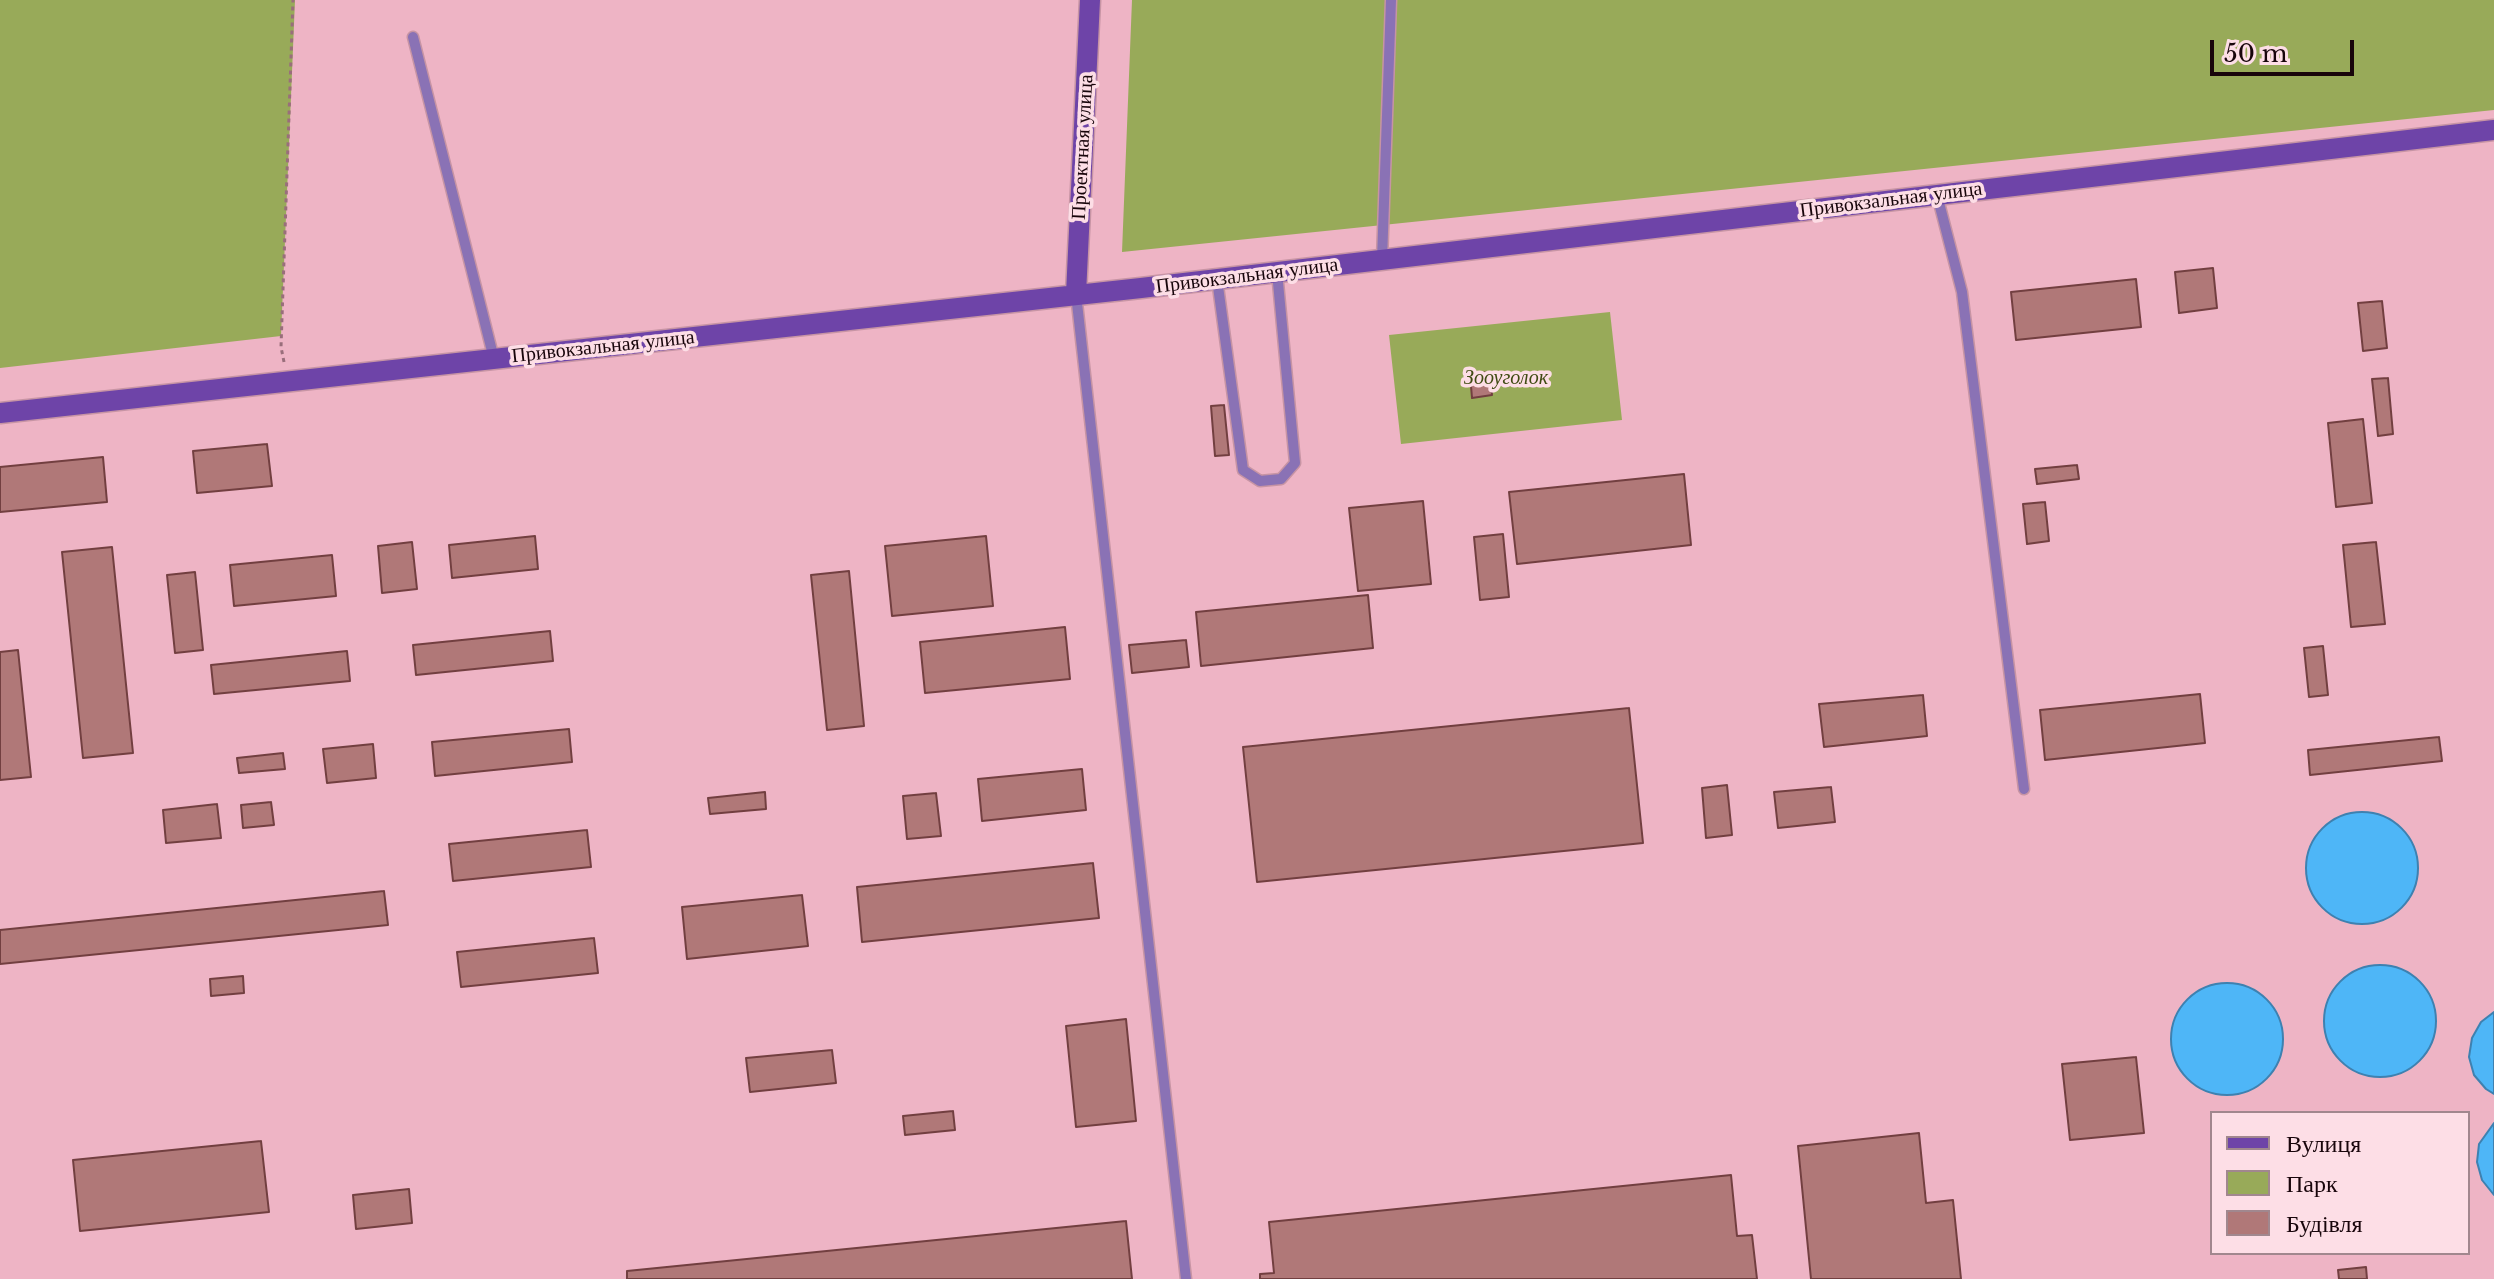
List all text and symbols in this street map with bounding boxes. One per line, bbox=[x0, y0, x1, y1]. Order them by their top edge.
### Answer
scale bar bbox=[2214, 24, 2358, 74]
text: 50 m bbox=[2224, 39, 2287, 68]
street label: Проектная улица bbox=[1067, 74, 1099, 220]
street label: Привокзальная улица bbox=[1798, 177, 1984, 223]
street label: Привокзальная улица bbox=[1154, 253, 1340, 299]
street label: Привокзальная улица bbox=[510, 325, 696, 369]
park label: Зооуголок bbox=[1464, 366, 1548, 390]
legend bbox=[2210, 1111, 2470, 1255]
text: Вулиця bbox=[2286, 1129, 2361, 1158]
text: Парк bbox=[2286, 1169, 2338, 1198]
text: Будівля bbox=[2286, 1209, 2363, 1238]

